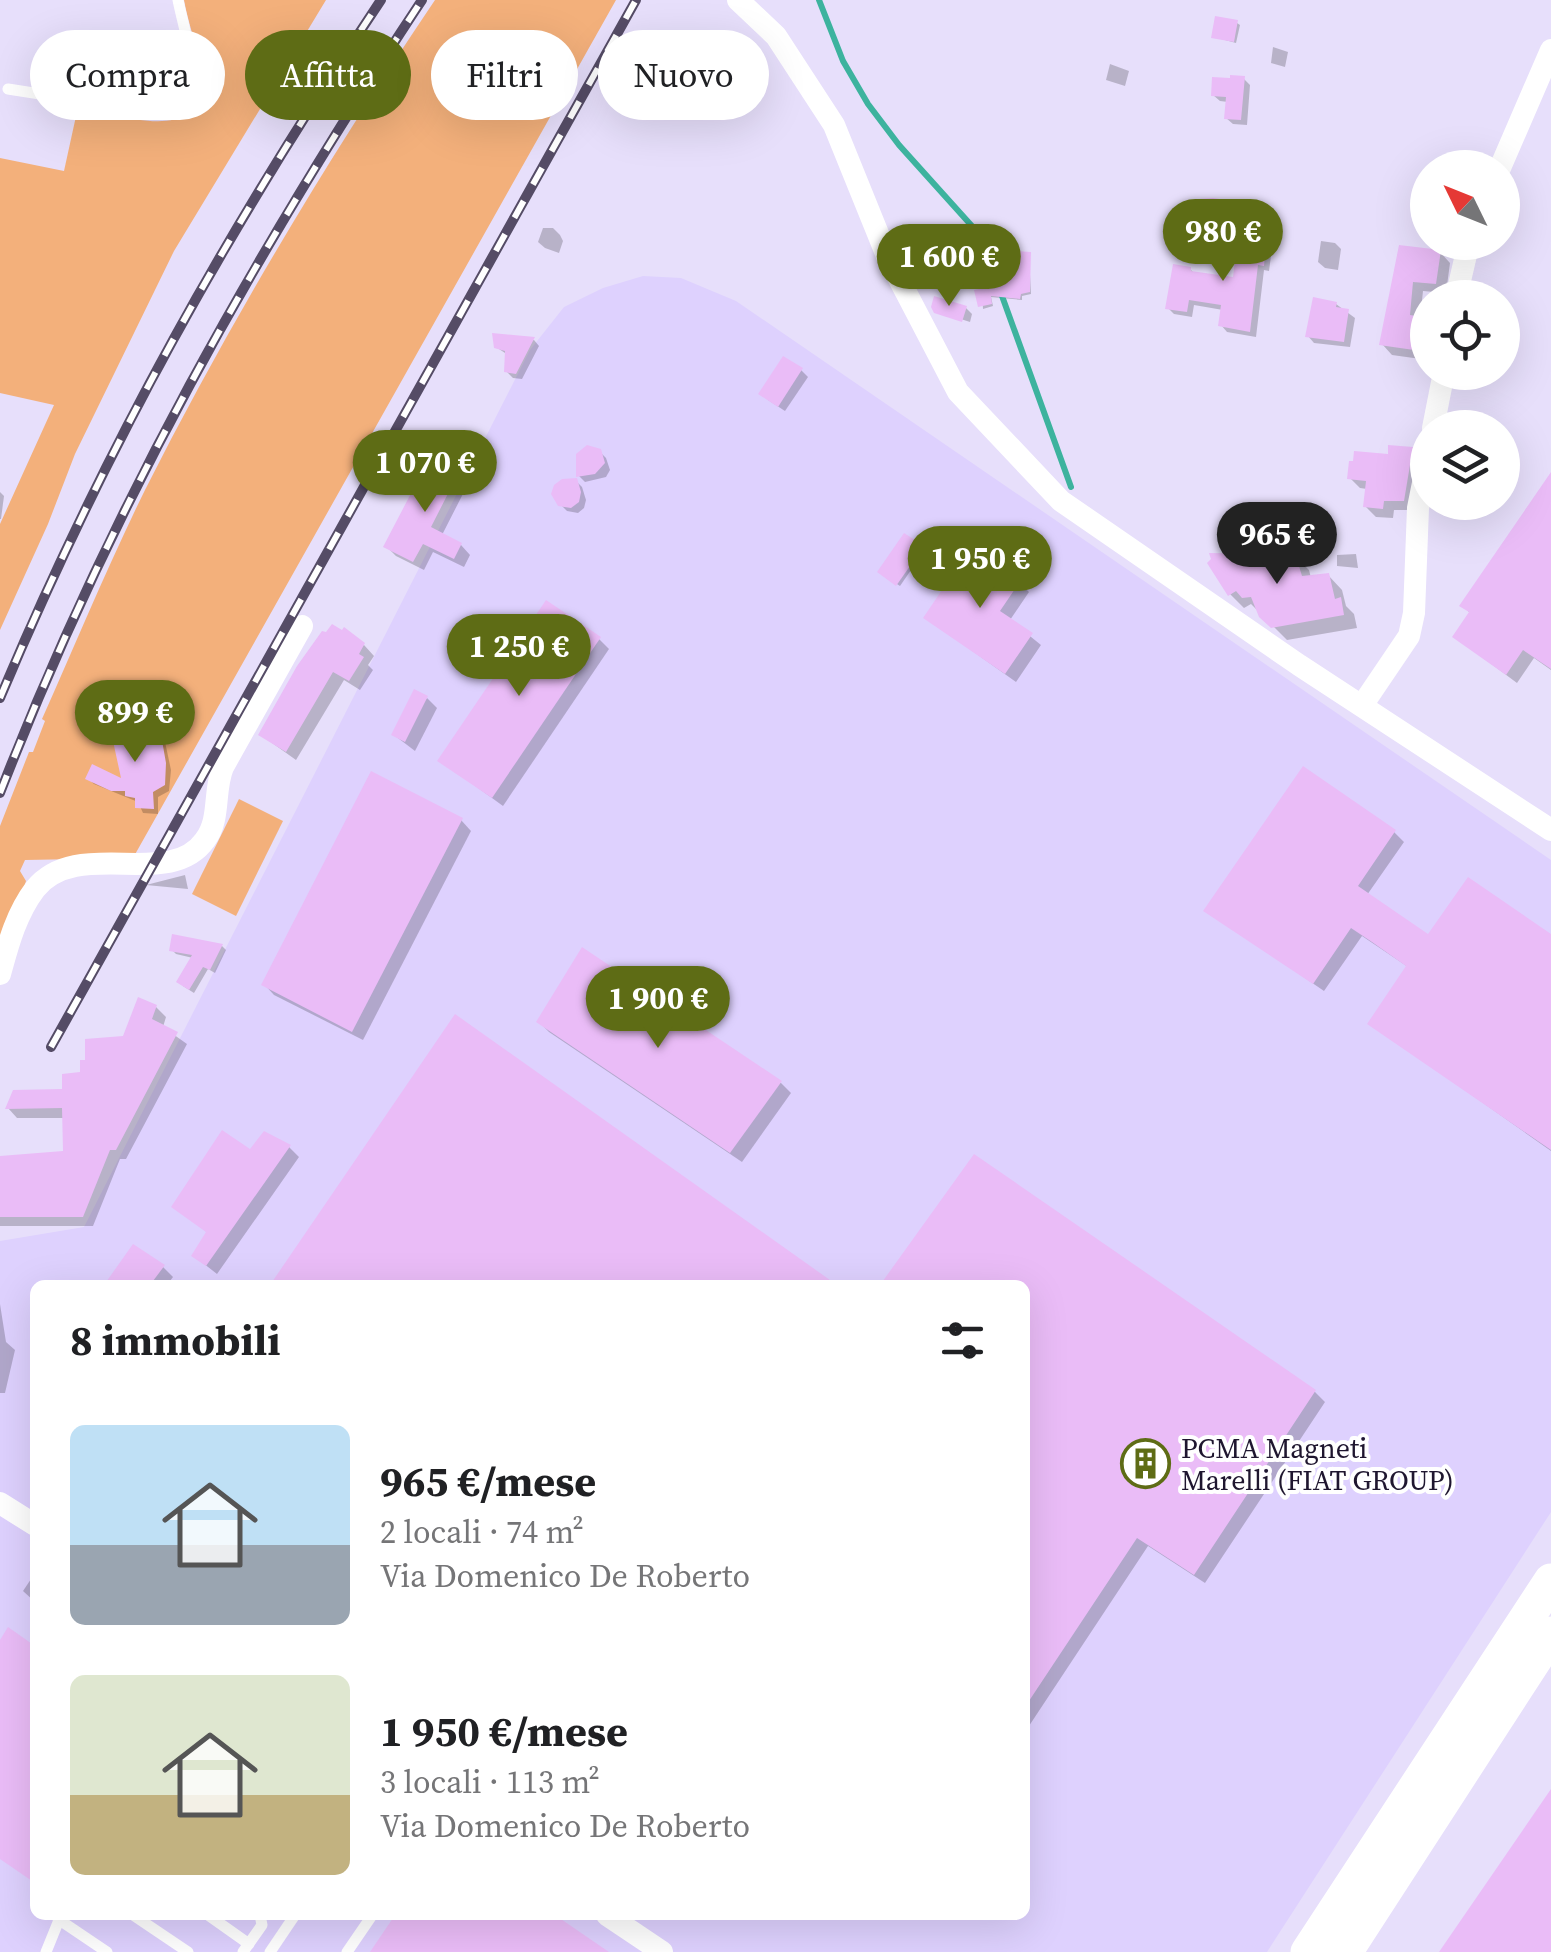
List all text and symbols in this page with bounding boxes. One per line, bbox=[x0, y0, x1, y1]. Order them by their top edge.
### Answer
chip: Compra bbox=[30, 30, 225, 120]
chip: Affitta bbox=[245, 30, 411, 120]
chip: Filtri bbox=[431, 30, 578, 120]
chip: Nuovo bbox=[598, 30, 769, 120]
north arrow bbox=[1410, 150, 1520, 260]
map controls bbox=[1410, 150, 1520, 520]
pin: 980 € bbox=[1153, 199, 1293, 284]
text: 980 € bbox=[1185, 209, 1261, 253]
pin: 1 600 € bbox=[857, 224, 1041, 309]
text: 1 600 € bbox=[899, 234, 999, 278]
button: locate bbox=[1410, 280, 1520, 390]
button: layers bbox=[1410, 410, 1520, 520]
pin: 1 070 € bbox=[333, 430, 517, 515]
text: 1 070 € bbox=[375, 440, 475, 484]
pin: 965 € bbox=[1207, 502, 1347, 587]
text: 965 € bbox=[1239, 512, 1315, 556]
pin: 1 950 € bbox=[888, 526, 1072, 611]
text: 1 950 € bbox=[930, 536, 1030, 580]
pin: 1 250 € bbox=[427, 614, 611, 699]
text: 1 250 € bbox=[469, 624, 569, 668]
pin: 899 € bbox=[65, 680, 205, 765]
text: 899 € bbox=[97, 690, 173, 734]
pin: 1 900 € bbox=[566, 966, 750, 1051]
text: 1 900 € bbox=[608, 976, 708, 1020]
text: 8 immobili bbox=[70, 1311, 281, 1369]
icon: filters bbox=[935, 1313, 990, 1368]
place label: PCMA Magneti Marelli (FIAT GROUP) bbox=[1181, 1429, 1454, 1499]
building icon: PCMA Magneti Marelli (FIAT GROUP) bbox=[1120, 1438, 1172, 1490]
text: 965 €/mese bbox=[380, 1452, 596, 1510]
icon: home bbox=[150, 1465, 270, 1585]
text: 2 locali · 74 m² bbox=[380, 1510, 584, 1554]
text: Via Domenico De Roberto bbox=[380, 1554, 750, 1598]
text: 1 950 €/mese bbox=[380, 1702, 628, 1760]
icon: home bbox=[150, 1715, 270, 1835]
text: 3 locali · 113 m² bbox=[380, 1760, 600, 1804]
text: Via Domenico De Roberto bbox=[380, 1804, 750, 1848]

